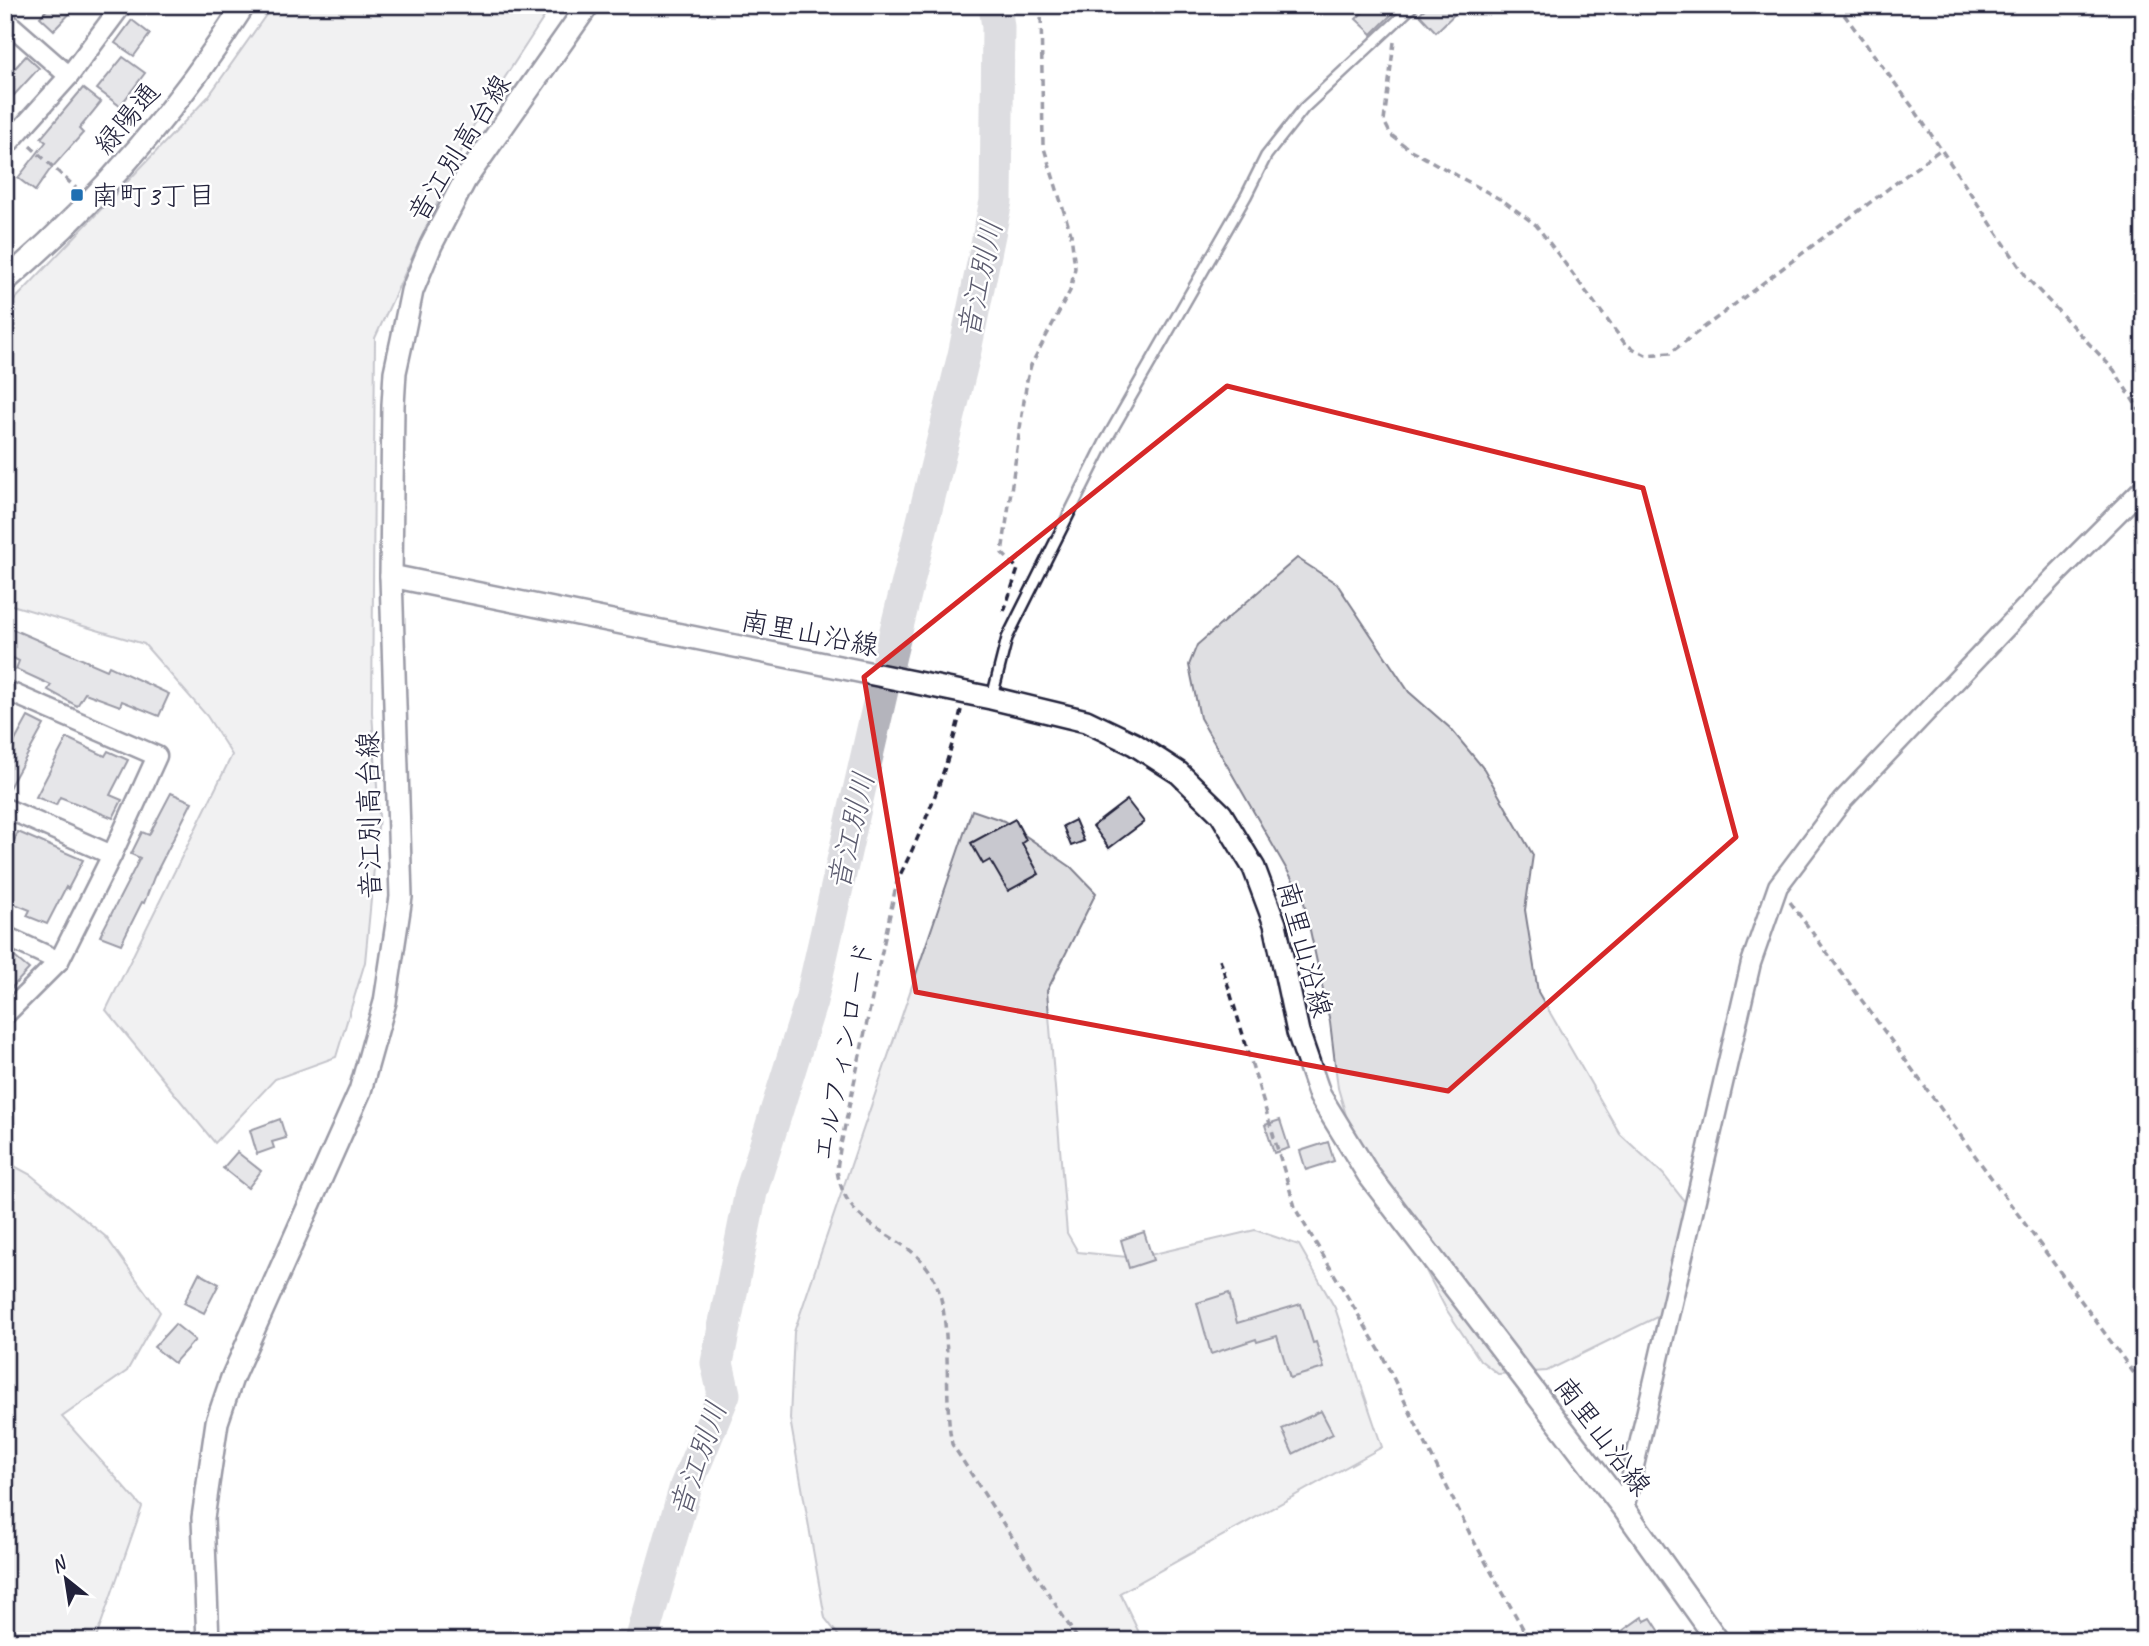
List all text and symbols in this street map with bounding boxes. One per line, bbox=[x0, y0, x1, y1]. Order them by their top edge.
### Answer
street label: 音江別高台線 bbox=[400, 67, 518, 229]
street label: 緑陽通 bbox=[87, 75, 167, 161]
place label: 南町3丁目 bbox=[91, 178, 216, 213]
marker: 南町3丁目 bbox=[69, 187, 85, 203]
water label: 音江別川 bbox=[949, 216, 1011, 342]
street label: 南里山沿線 bbox=[738, 602, 882, 664]
street label: 音江別高台線 bbox=[350, 731, 388, 899]
water label: 音江別川 bbox=[819, 768, 883, 894]
street label: 南里山沿線 bbox=[1270, 877, 1340, 1021]
street label: エルフィンロード bbox=[804, 938, 882, 1164]
street label: 南里山沿線 bbox=[1547, 1370, 1659, 1502]
water label: 音江別川 bbox=[661, 1396, 735, 1522]
north arrow bbox=[32, 1544, 102, 1614]
text: N bbox=[47, 1550, 72, 1578]

